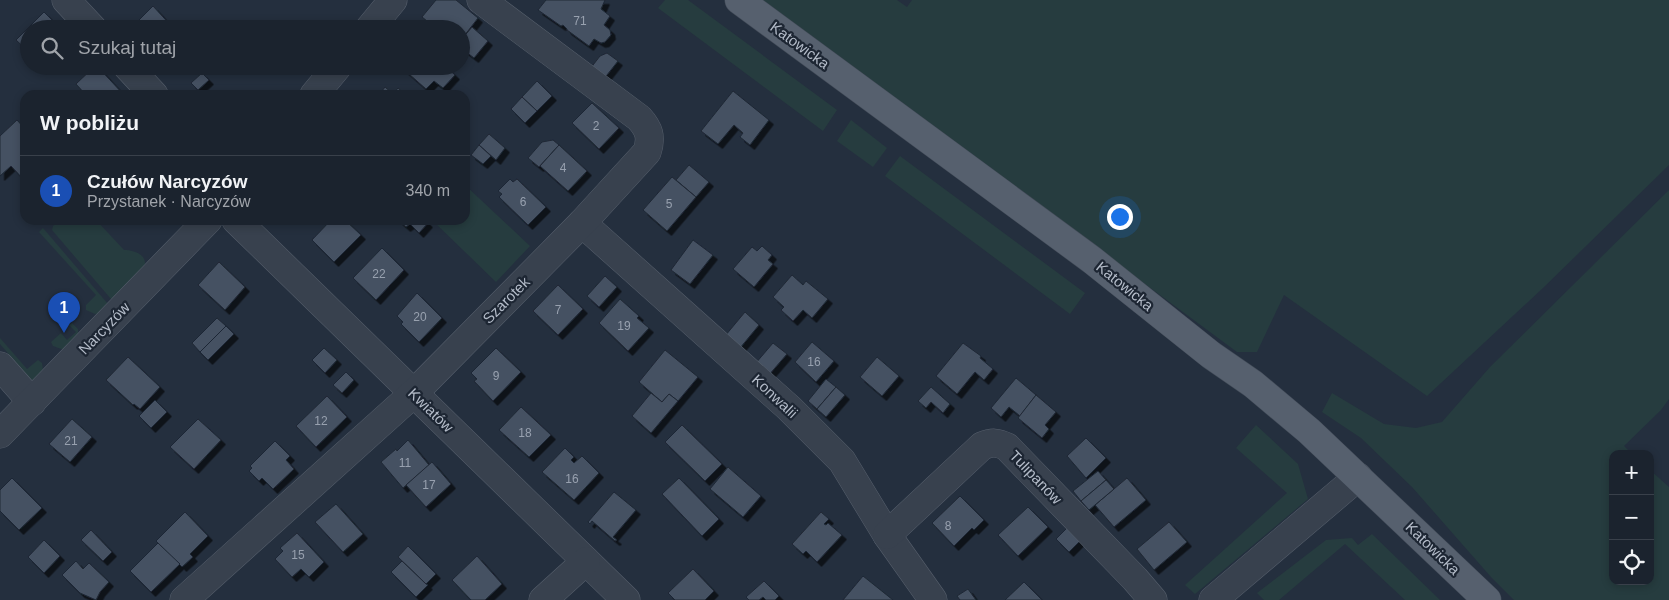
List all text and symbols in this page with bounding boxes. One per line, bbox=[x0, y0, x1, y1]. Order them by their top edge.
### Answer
house number: 71 bbox=[573, 14, 587, 28]
street label: Katowicka bbox=[767, 18, 833, 72]
search box bbox=[20, 20, 470, 75]
icon: search bbox=[38, 34, 66, 62]
text: Szukaj tutaj bbox=[78, 37, 176, 58]
text: W pobliżu bbox=[40, 111, 139, 134]
house number: 2 bbox=[593, 119, 600, 133]
house number: 4 bbox=[560, 161, 567, 175]
text: Czułów Narcyzów bbox=[87, 171, 247, 192]
text: 1 bbox=[52, 182, 60, 199]
text: 340 m bbox=[406, 182, 450, 199]
text: Przystanek · Narcyzów bbox=[87, 193, 251, 210]
house number: 6 bbox=[520, 195, 527, 209]
house number: 5 bbox=[666, 197, 673, 211]
your location bbox=[1107, 204, 1133, 230]
street label: Katowicka bbox=[1093, 258, 1157, 315]
house number: 22 bbox=[372, 267, 386, 281]
street label: Szarotek bbox=[479, 273, 533, 327]
pin: 1 bbox=[48, 292, 80, 333]
street label: Narcyzów bbox=[75, 298, 133, 358]
house number: 7 bbox=[555, 303, 562, 317]
house number: 20 bbox=[413, 310, 427, 324]
house number: 19 bbox=[617, 319, 631, 333]
house number: 16 bbox=[807, 355, 821, 369]
house number: 9 bbox=[493, 369, 500, 383]
street label: Konwalii bbox=[749, 371, 801, 421]
street label: Kwiatów bbox=[405, 384, 457, 436]
house number: 12 bbox=[314, 414, 328, 428]
house number: 18 bbox=[518, 426, 532, 440]
house number: 21 bbox=[64, 434, 78, 448]
street label: Tulipanów bbox=[1006, 447, 1066, 507]
map controls bbox=[1609, 450, 1654, 585]
button: + bbox=[1609, 450, 1654, 495]
house number: 11 bbox=[399, 456, 412, 470]
house number: 16 bbox=[565, 472, 579, 486]
house number: 17 bbox=[422, 478, 436, 492]
button: − bbox=[1609, 495, 1654, 540]
street label: Katowicka bbox=[1403, 518, 1464, 578]
house number: 8 bbox=[945, 519, 952, 533]
button: locate bbox=[1609, 540, 1654, 585]
house number: 15 bbox=[291, 548, 305, 562]

